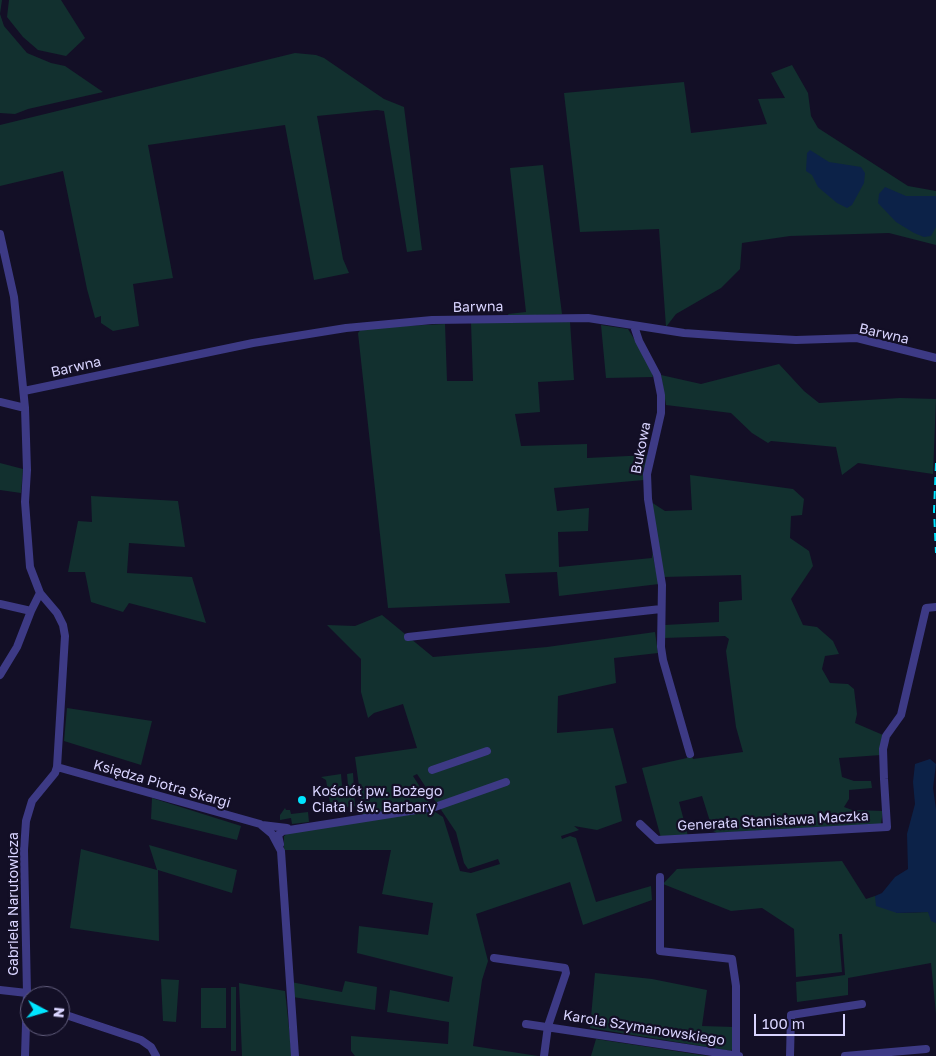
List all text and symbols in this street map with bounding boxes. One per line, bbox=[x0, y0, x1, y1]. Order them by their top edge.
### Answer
street label: Barwna bbox=[452, 298, 504, 316]
street label: Barwna bbox=[857, 320, 911, 348]
street label: Barwna bbox=[49, 353, 103, 381]
street label: Bukowa bbox=[628, 421, 654, 475]
street label: Księdza Piotra Skargi bbox=[91, 756, 233, 812]
place label: Kościół pw. Bożego Ciała i św. Barbary bbox=[312, 784, 442, 816]
marker: Kościół pw. Bożego Ciała i św. Barbary bbox=[296, 794, 308, 806]
street label: Generała Stanisława Maczka bbox=[677, 808, 869, 834]
street label: Gabriela Narutowicza bbox=[6, 832, 22, 976]
north arrow bbox=[20, 986, 70, 1036]
scale bar bbox=[756, 1004, 847, 1036]
text: N bbox=[50, 1006, 68, 1019]
street label: Karola Szymanowskiego bbox=[562, 1007, 726, 1049]
text: 100 m bbox=[762, 1014, 805, 1032]

